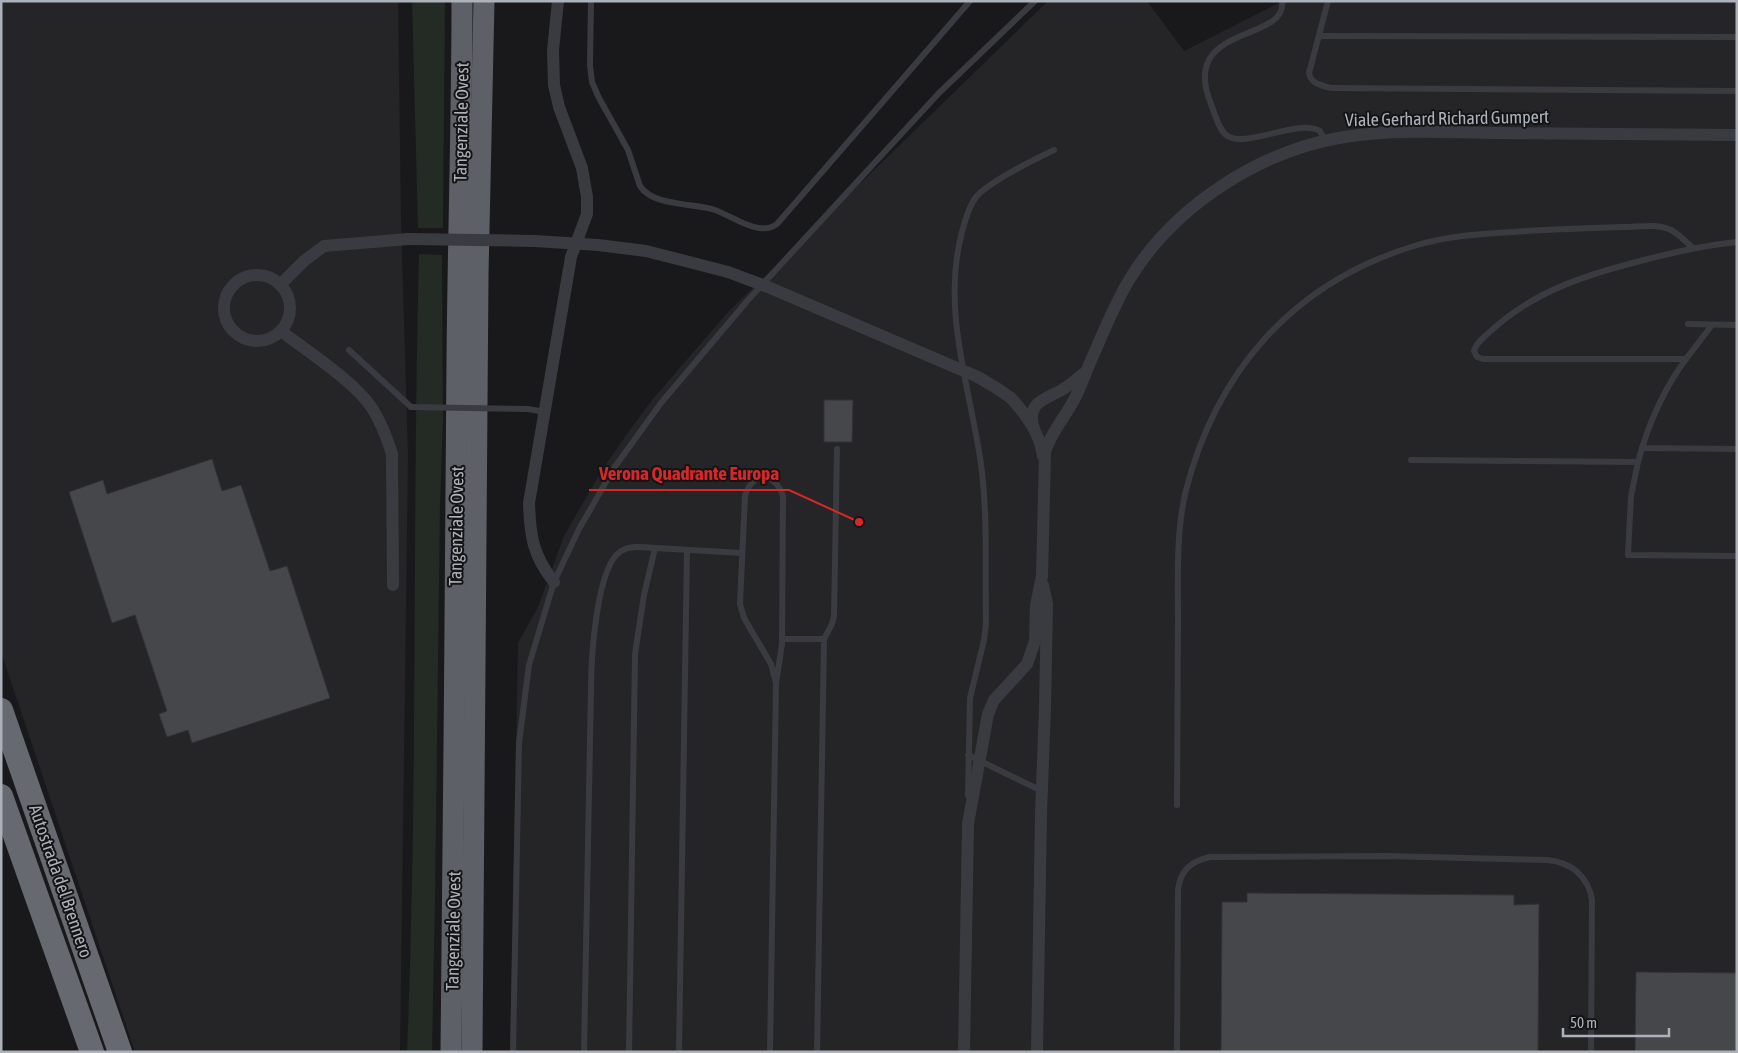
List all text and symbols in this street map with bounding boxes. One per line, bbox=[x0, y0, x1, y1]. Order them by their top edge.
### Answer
street label: Tangenziale Ovest bbox=[449, 62, 473, 182]
street label: Viale Gerhard Richard Gumpert bbox=[1345, 106, 1549, 130]
callout: Verona Quadrante Europa bbox=[589, 456, 789, 490]
text: Verona Quadrante Europa bbox=[598, 462, 779, 484]
street label: Tangenziale Ovest bbox=[444, 466, 468, 586]
street label: Autostrada del Brennero bbox=[25, 802, 97, 960]
street label: Tangenziale Ovest bbox=[441, 871, 465, 991]
scale bar bbox=[1563, 1006, 1669, 1038]
text: 50 m bbox=[1570, 1014, 1597, 1031]

